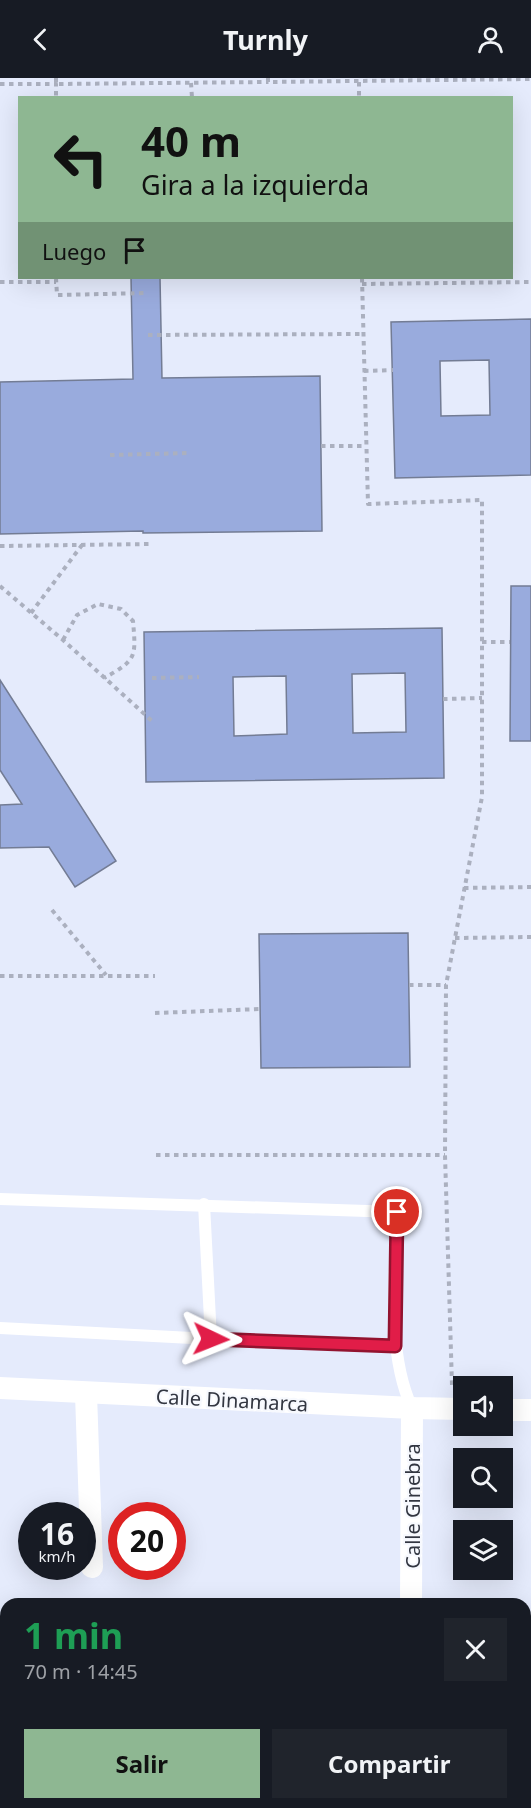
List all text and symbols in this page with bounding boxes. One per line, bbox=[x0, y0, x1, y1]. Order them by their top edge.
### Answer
text: Turnly bbox=[223, 21, 308, 58]
icon: back bbox=[24, 23, 57, 56]
icon: person bbox=[474, 23, 507, 56]
text: 40 m bbox=[141, 112, 241, 169]
icon: left bbox=[42, 120, 120, 198]
text: Gira a la izquierda bbox=[141, 166, 369, 203]
icon: arrive bbox=[118, 234, 151, 267]
text: Luego bbox=[42, 236, 106, 266]
pin bbox=[371, 1186, 422, 1237]
icon: arrive bbox=[380, 1195, 413, 1228]
position arrow bbox=[179, 1307, 243, 1371]
map controls bbox=[453, 1376, 513, 1580]
button: sound bbox=[453, 1376, 513, 1436]
street label: Calle Dinamarca bbox=[155, 1383, 309, 1417]
street label: Calle Ginebra bbox=[399, 1443, 426, 1569]
button: search bbox=[453, 1448, 513, 1508]
speed limit sign: 20 bbox=[108, 1502, 186, 1580]
text: 16 bbox=[40, 1513, 74, 1554]
button: layers bbox=[453, 1520, 513, 1580]
text: km/h bbox=[39, 1546, 75, 1566]
text: 1 min bbox=[24, 1611, 123, 1660]
button: close bbox=[444, 1618, 507, 1681]
text: 70 m · 14:45 bbox=[24, 1658, 138, 1685]
button: Salir bbox=[24, 1729, 260, 1798]
button: Compartir bbox=[272, 1729, 507, 1798]

